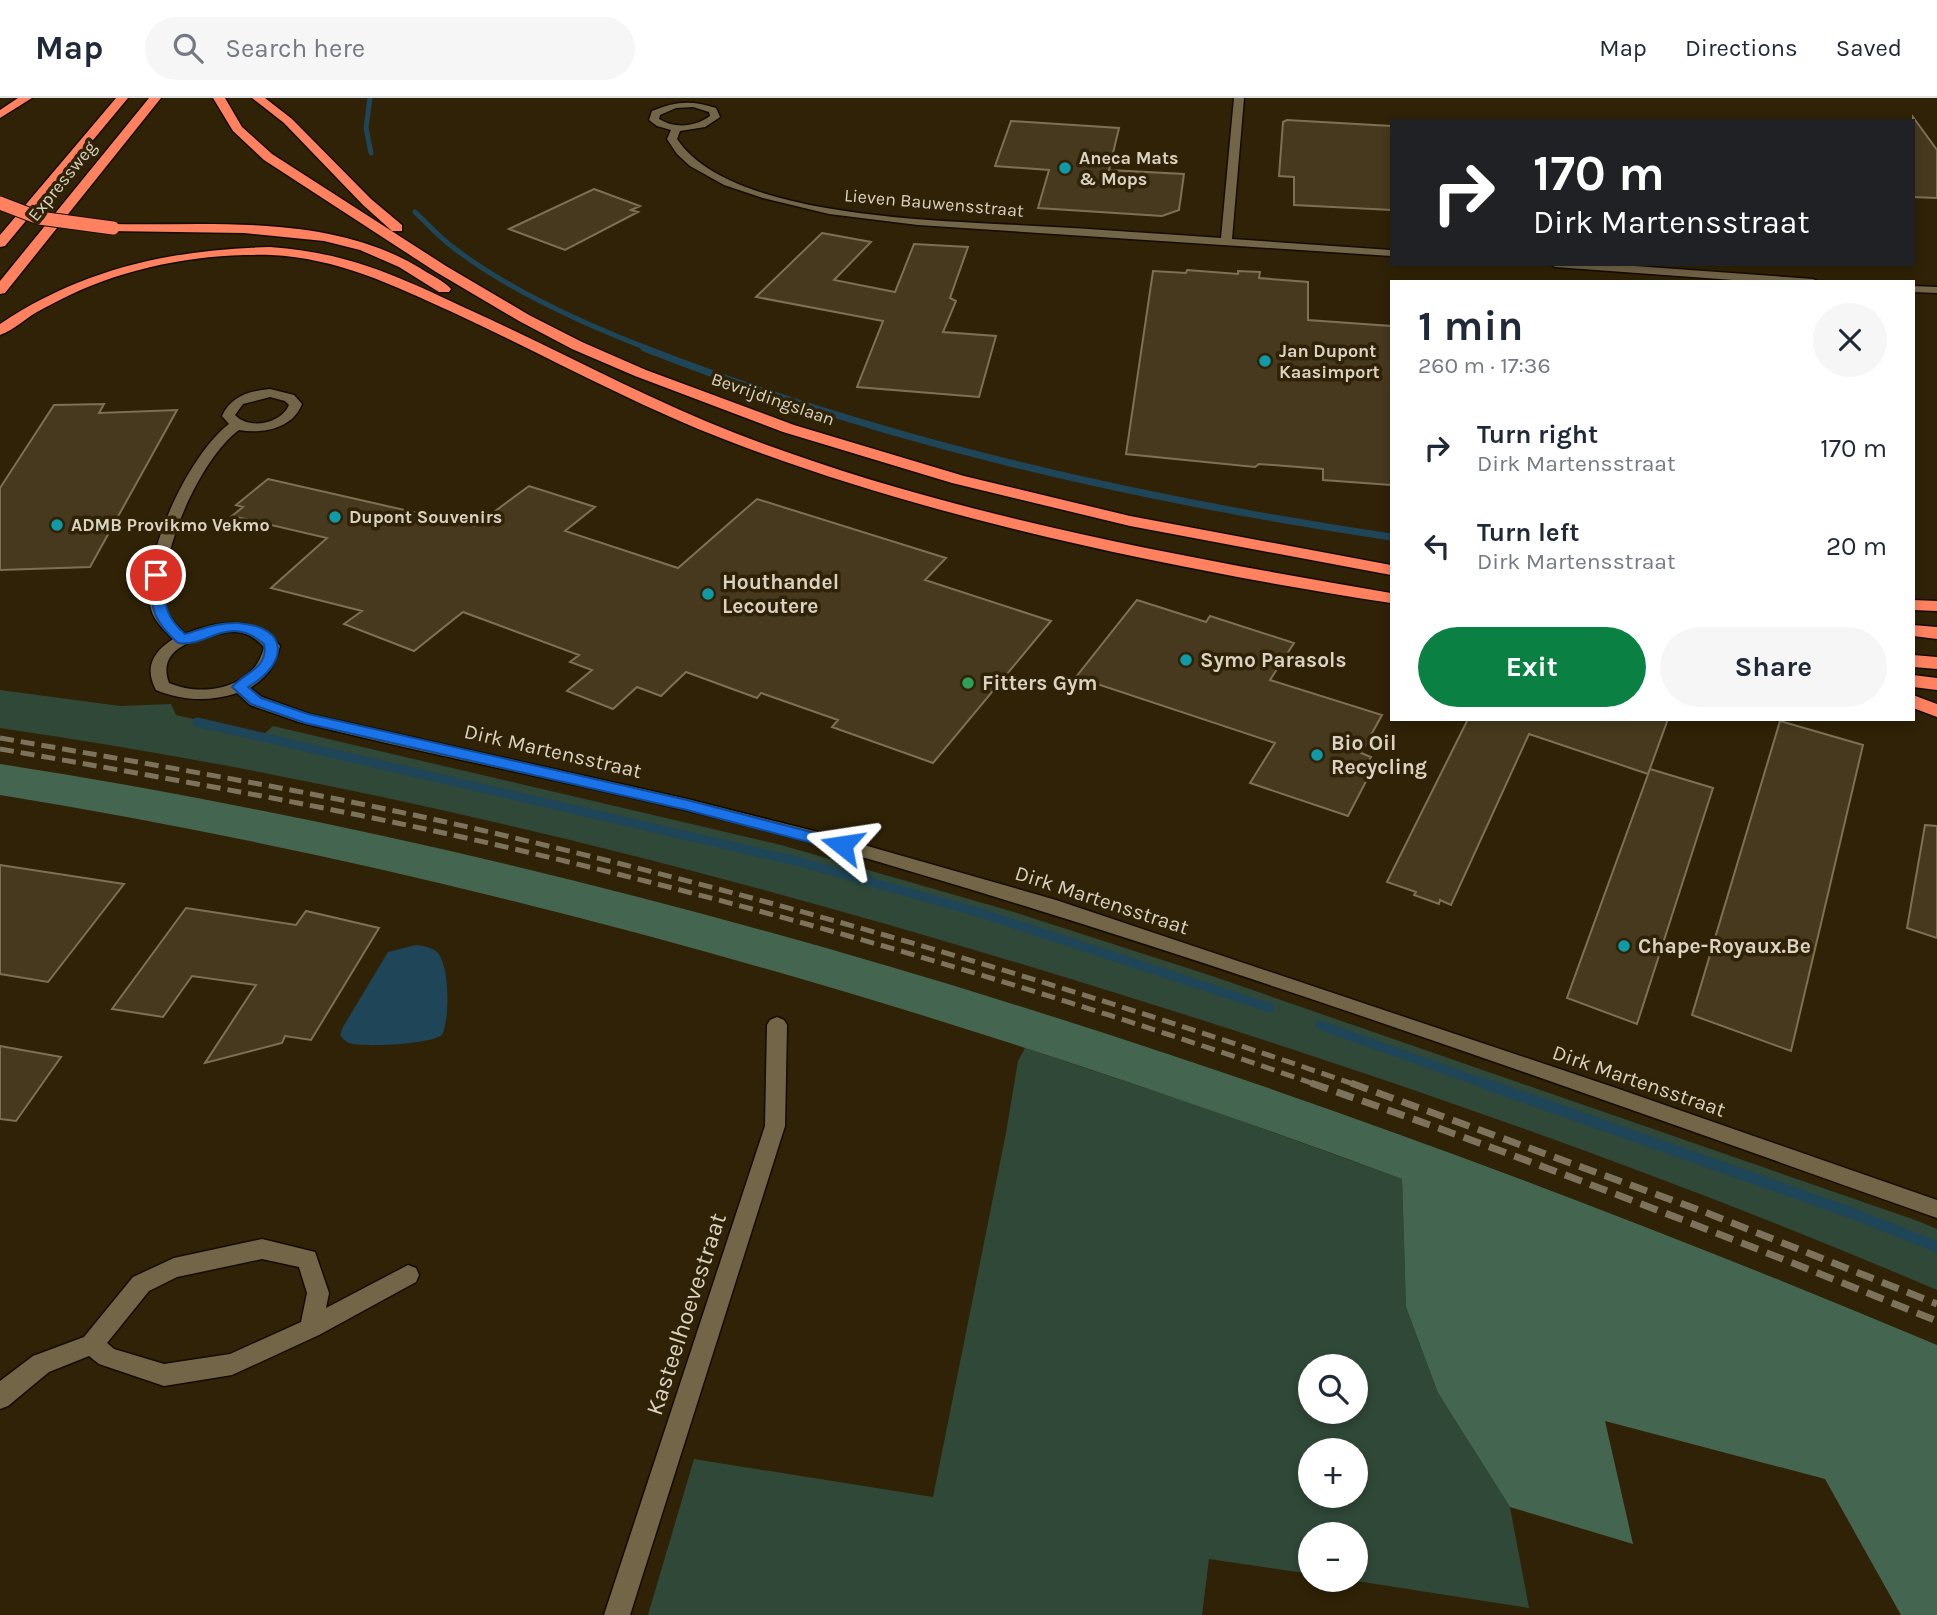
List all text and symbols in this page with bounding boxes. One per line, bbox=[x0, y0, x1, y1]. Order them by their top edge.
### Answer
search box bbox=[145, 17, 635, 80]
text: Map bbox=[35, 29, 103, 67]
icon: search bbox=[169, 29, 207, 67]
text: Search here bbox=[225, 33, 365, 64]
text: Map bbox=[1599, 34, 1647, 62]
text: Directions bbox=[1685, 34, 1798, 62]
text: Saved bbox=[1836, 34, 1902, 62]
street label: Expressweg bbox=[23, 136, 101, 226]
text: 170 m bbox=[1533, 145, 1665, 202]
place label: Aneca Mats & Mops bbox=[1079, 147, 1179, 190]
icon: right bbox=[1418, 147, 1509, 238]
marker: Aneca Mats & Mops bbox=[1057, 160, 1073, 176]
street label: Lieven Bauwensstraat bbox=[843, 184, 1025, 222]
text: Dirk Martensstraat bbox=[1533, 204, 1809, 241]
text: 1 min bbox=[1418, 301, 1523, 351]
button: close bbox=[1813, 303, 1887, 377]
place label: Jan Dupont Kaasimport bbox=[1279, 340, 1380, 383]
text: 260 m · 17:36 bbox=[1418, 352, 1551, 379]
marker: Jan Dupont Kaasimport bbox=[1257, 353, 1273, 369]
street label: Bevrijdingslaan bbox=[708, 368, 838, 430]
text: Turn right bbox=[1477, 419, 1598, 450]
icon: right bbox=[1418, 429, 1456, 467]
text: 170 m bbox=[1820, 433, 1887, 464]
text: Dirk Martensstraat bbox=[1477, 450, 1676, 477]
place label: Dupont Souvenirs bbox=[349, 506, 502, 528]
marker: Dupont Souvenirs bbox=[327, 509, 343, 525]
place label: ADMB Provikmo Vekmo bbox=[71, 514, 270, 536]
marker: ADMB Provikmo Vekmo bbox=[49, 517, 65, 533]
text: Turn left bbox=[1477, 517, 1579, 548]
icon: left bbox=[1418, 527, 1456, 565]
text: 20 m bbox=[1826, 531, 1887, 562]
pin bbox=[126, 545, 186, 605]
text: Dirk Martensstraat bbox=[1477, 548, 1676, 575]
icon: arrive bbox=[137, 556, 175, 594]
place label: Houthandel Lecoutere bbox=[722, 570, 839, 618]
marker: Houthandel Lecoutere bbox=[700, 586, 716, 602]
button: Exit bbox=[1418, 627, 1646, 707]
button: Share bbox=[1660, 627, 1887, 707]
place label: Symo Parasols bbox=[1200, 648, 1347, 672]
marker: Symo Parasols bbox=[1178, 652, 1194, 668]
place label: Fitters Gym bbox=[982, 671, 1097, 695]
marker: Fitters Gym bbox=[960, 675, 976, 691]
street label: Dirk Martensstraat bbox=[462, 719, 644, 783]
place label: Bio Oil Recycling bbox=[1331, 731, 1427, 779]
marker: Bio Oil Recycling bbox=[1309, 747, 1325, 763]
position arrow bbox=[805, 808, 879, 882]
street label: Dirk Martensstraat bbox=[1012, 861, 1192, 939]
place label: Chape-Royaux.Be bbox=[1638, 934, 1811, 958]
marker: Chape-Royaux.Be bbox=[1616, 938, 1632, 954]
street label: Dirk Martensstraat bbox=[1549, 1040, 1729, 1122]
street label: Kasteelhoevestraat bbox=[640, 1209, 732, 1419]
map controls bbox=[1298, 1354, 1368, 1592]
button: search bbox=[1298, 1354, 1368, 1424]
button: + bbox=[1298, 1438, 1368, 1508]
button: − bbox=[1298, 1522, 1368, 1592]

